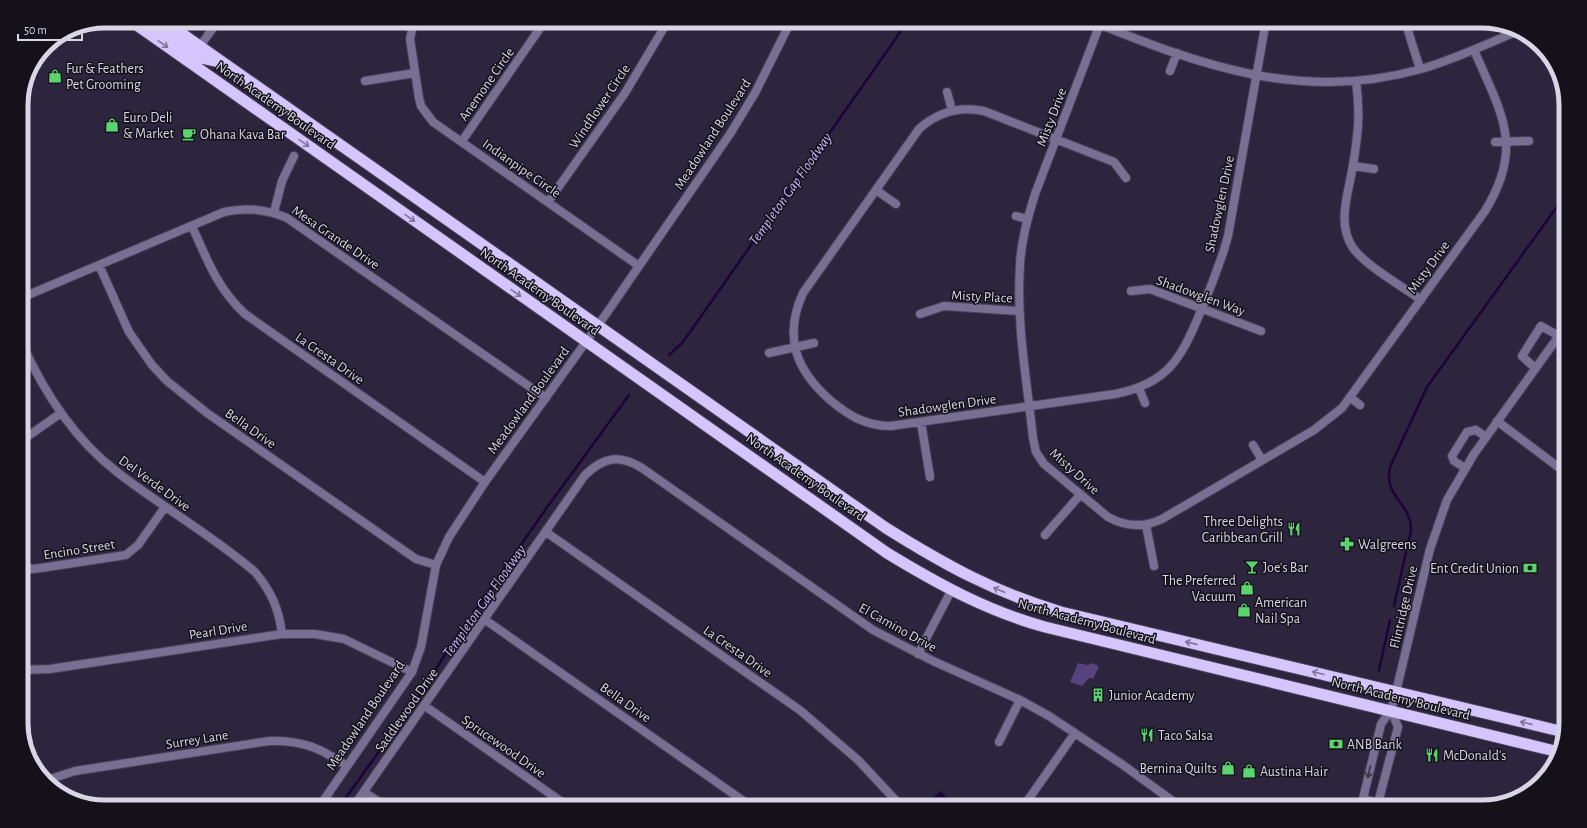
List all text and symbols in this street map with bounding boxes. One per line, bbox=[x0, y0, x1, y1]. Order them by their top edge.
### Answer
scale bar bbox=[18, 16, 82, 42]
text: 50 m bbox=[24, 24, 47, 36]
one-way arrow bbox=[157, 40, 168, 48]
street label: Anemone Circle bbox=[456, 45, 517, 124]
street label: North Academy Boulevard bbox=[213, 59, 338, 152]
place label: Fur & Feathers Pet Grooming bbox=[66, 62, 144, 92]
street label: Windflower Circle bbox=[567, 62, 633, 151]
shop icon: Fur & Feathers Pet Grooming bbox=[47, 68, 63, 84]
street label: Meadowland Boulevard bbox=[672, 77, 754, 192]
street label: Misty Drive bbox=[1034, 86, 1069, 149]
place label: Euro Deli & Market bbox=[123, 111, 174, 141]
shop icon: Euro Deli & Market bbox=[104, 117, 120, 133]
cafe icon: Ohana Kava Bar bbox=[181, 126, 197, 142]
place label: Ohana Kava Bar bbox=[200, 128, 286, 142]
water label: Templeton Gap Floodway bbox=[746, 130, 835, 248]
street label: Indianpipe Circle bbox=[480, 137, 563, 201]
one-way arrow bbox=[298, 139, 309, 147]
street label: Shadowglen Drive bbox=[1203, 155, 1237, 254]
street label: Mesa Grande Drive bbox=[289, 203, 382, 272]
one-way arrow bbox=[404, 214, 415, 222]
street label: Misty Drive bbox=[1405, 239, 1453, 297]
street label: North Academy Boulevard bbox=[477, 245, 602, 338]
street label: Shadowglen Way bbox=[1154, 273, 1247, 319]
street label: Misty Place bbox=[951, 288, 1013, 306]
one-way arrow bbox=[510, 289, 521, 297]
street label: La Cresta Drive bbox=[293, 330, 366, 388]
street label: Meadowland Boulevard bbox=[485, 344, 572, 457]
street label: Shadowglen Drive bbox=[897, 392, 997, 420]
street label: Bella Drive bbox=[222, 406, 278, 451]
street label: North Academy Boulevard bbox=[743, 431, 868, 524]
street label: Misty Drive bbox=[1047, 446, 1102, 498]
street label: Del Verde Drive bbox=[116, 453, 193, 514]
place label: Three Delights Caribbean Grill bbox=[1202, 515, 1283, 545]
restaurant icon: Three Delights Caribbean Grill bbox=[1286, 521, 1302, 537]
pharmacy icon: Walgreens bbox=[1339, 536, 1355, 552]
street label: Encino Street bbox=[43, 537, 116, 563]
place label: Walgreens bbox=[1358, 538, 1416, 552]
water label: Templeton Gap Floodway bbox=[440, 542, 529, 660]
bar icon: Joe's Bar bbox=[1244, 559, 1260, 575]
bank icon: Ent Credit Union bbox=[1522, 560, 1538, 576]
place label: Joe's Bar bbox=[1263, 561, 1309, 575]
place label: Ent Credit Union bbox=[1430, 562, 1519, 576]
street label: Flintridge Drive bbox=[1388, 564, 1420, 650]
place label: The Preferred Vacuum bbox=[1162, 574, 1236, 604]
shop icon: The Preferred Vacuum bbox=[1239, 580, 1255, 596]
one-way arrow bbox=[993, 586, 1005, 593]
place label: American Nail Spa bbox=[1255, 596, 1307, 626]
street label: North Academy Boulevard bbox=[1016, 597, 1157, 647]
street label: El Camino Drive bbox=[856, 601, 939, 655]
shop icon: American Nail Spa bbox=[1236, 602, 1252, 618]
street label: Pearl Drive bbox=[188, 619, 248, 643]
street label: La Cresta Drive bbox=[701, 623, 774, 681]
one-way arrow bbox=[1185, 639, 1198, 647]
street label: Meadowland Boulevard bbox=[324, 658, 408, 773]
street label: Saddlewood Drive bbox=[373, 666, 441, 755]
one-way arrow bbox=[1312, 669, 1325, 677]
street label: North Academy Boulevard bbox=[1330, 675, 1471, 723]
street label: Bella Drive bbox=[597, 680, 653, 725]
building icon: Junior Academy bbox=[1090, 687, 1106, 703]
place label: Junior Academy bbox=[1109, 689, 1195, 703]
street label: Sprucewood Drive bbox=[459, 713, 548, 781]
one-way arrow bbox=[1520, 718, 1533, 726]
restaurant icon: Taco Salsa bbox=[1139, 727, 1155, 743]
street label: Surrey Lane bbox=[165, 728, 229, 752]
place label: Taco Salsa bbox=[1158, 729, 1213, 743]
bank icon: ANB Bank bbox=[1328, 736, 1344, 752]
place label: ANB Bank bbox=[1347, 738, 1403, 752]
restaurant icon: McDonald's bbox=[1424, 747, 1440, 763]
place label: McDonald's bbox=[1443, 749, 1506, 763]
shop icon: Bernina Quilts bbox=[1220, 760, 1236, 776]
place label: Bernina Quilts bbox=[1139, 762, 1217, 776]
shop icon: Austina Hair bbox=[1241, 763, 1257, 779]
place label: Austina Hair bbox=[1260, 765, 1328, 779]
one-way arrow bbox=[1365, 765, 1373, 778]

